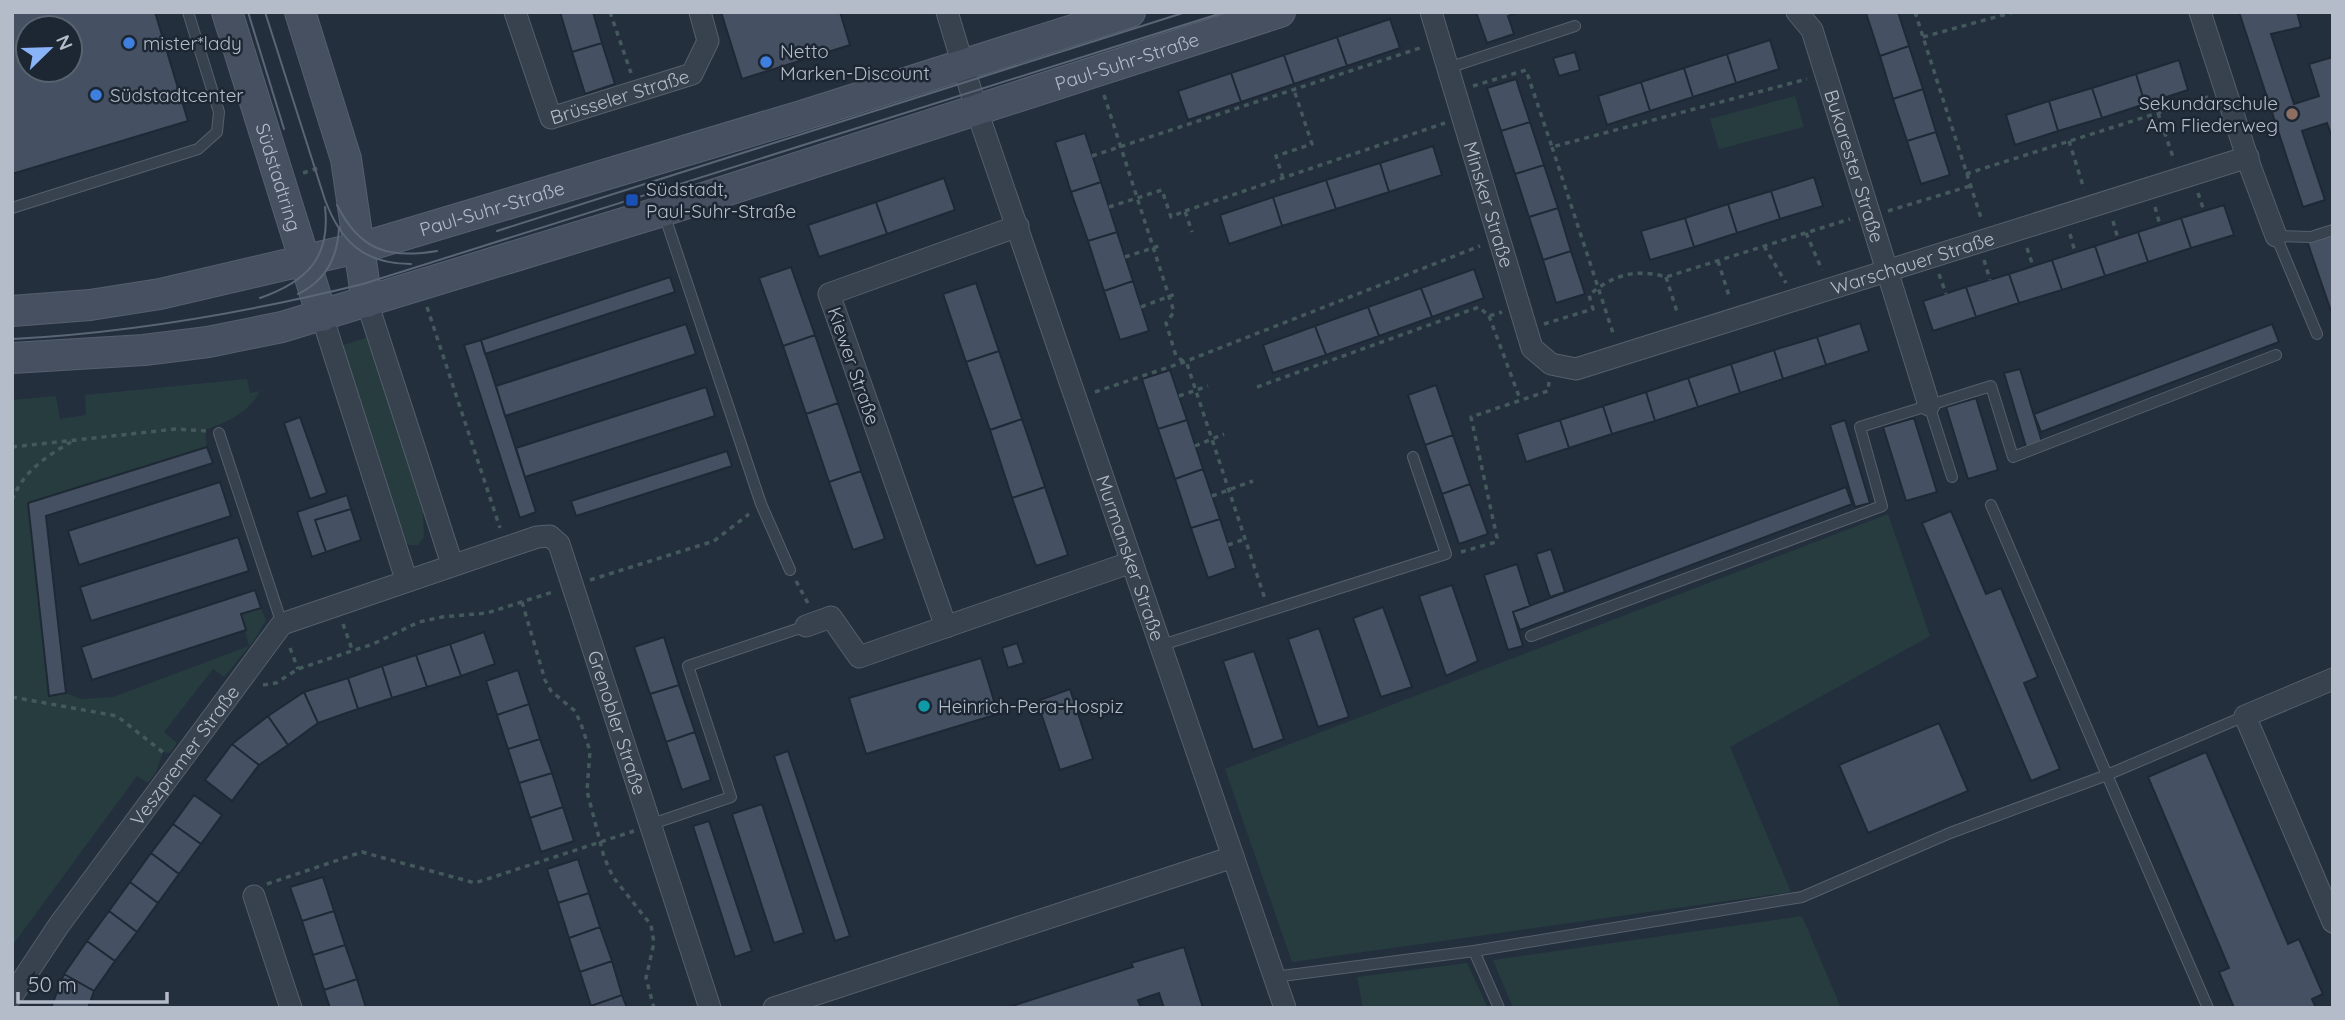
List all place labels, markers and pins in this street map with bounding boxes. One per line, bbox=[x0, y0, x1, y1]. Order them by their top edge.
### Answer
place label: mister*lady bbox=[143, 31, 242, 55]
marker: mister*lady bbox=[121, 35, 137, 51]
place label: Netto Marken-Discount bbox=[780, 39, 930, 85]
marker: Netto Marken-Discount bbox=[758, 54, 774, 70]
place label: Südstadtcenter bbox=[110, 83, 244, 107]
marker: Südstadtcenter bbox=[88, 87, 104, 103]
place label: Sekundarschule Am Fliederweg bbox=[2139, 91, 2278, 137]
marker: Sekundarschule Am Fliederweg bbox=[2284, 106, 2300, 122]
place label: Südstadt, Paul-Suhr-Straße bbox=[646, 177, 796, 223]
marker: Südstadt, Paul-Suhr-Straße bbox=[624, 192, 640, 208]
place label: Heinrich-Pera-Hospiz bbox=[938, 694, 1124, 718]
marker: Heinrich-Pera-Hospiz bbox=[916, 698, 932, 714]

